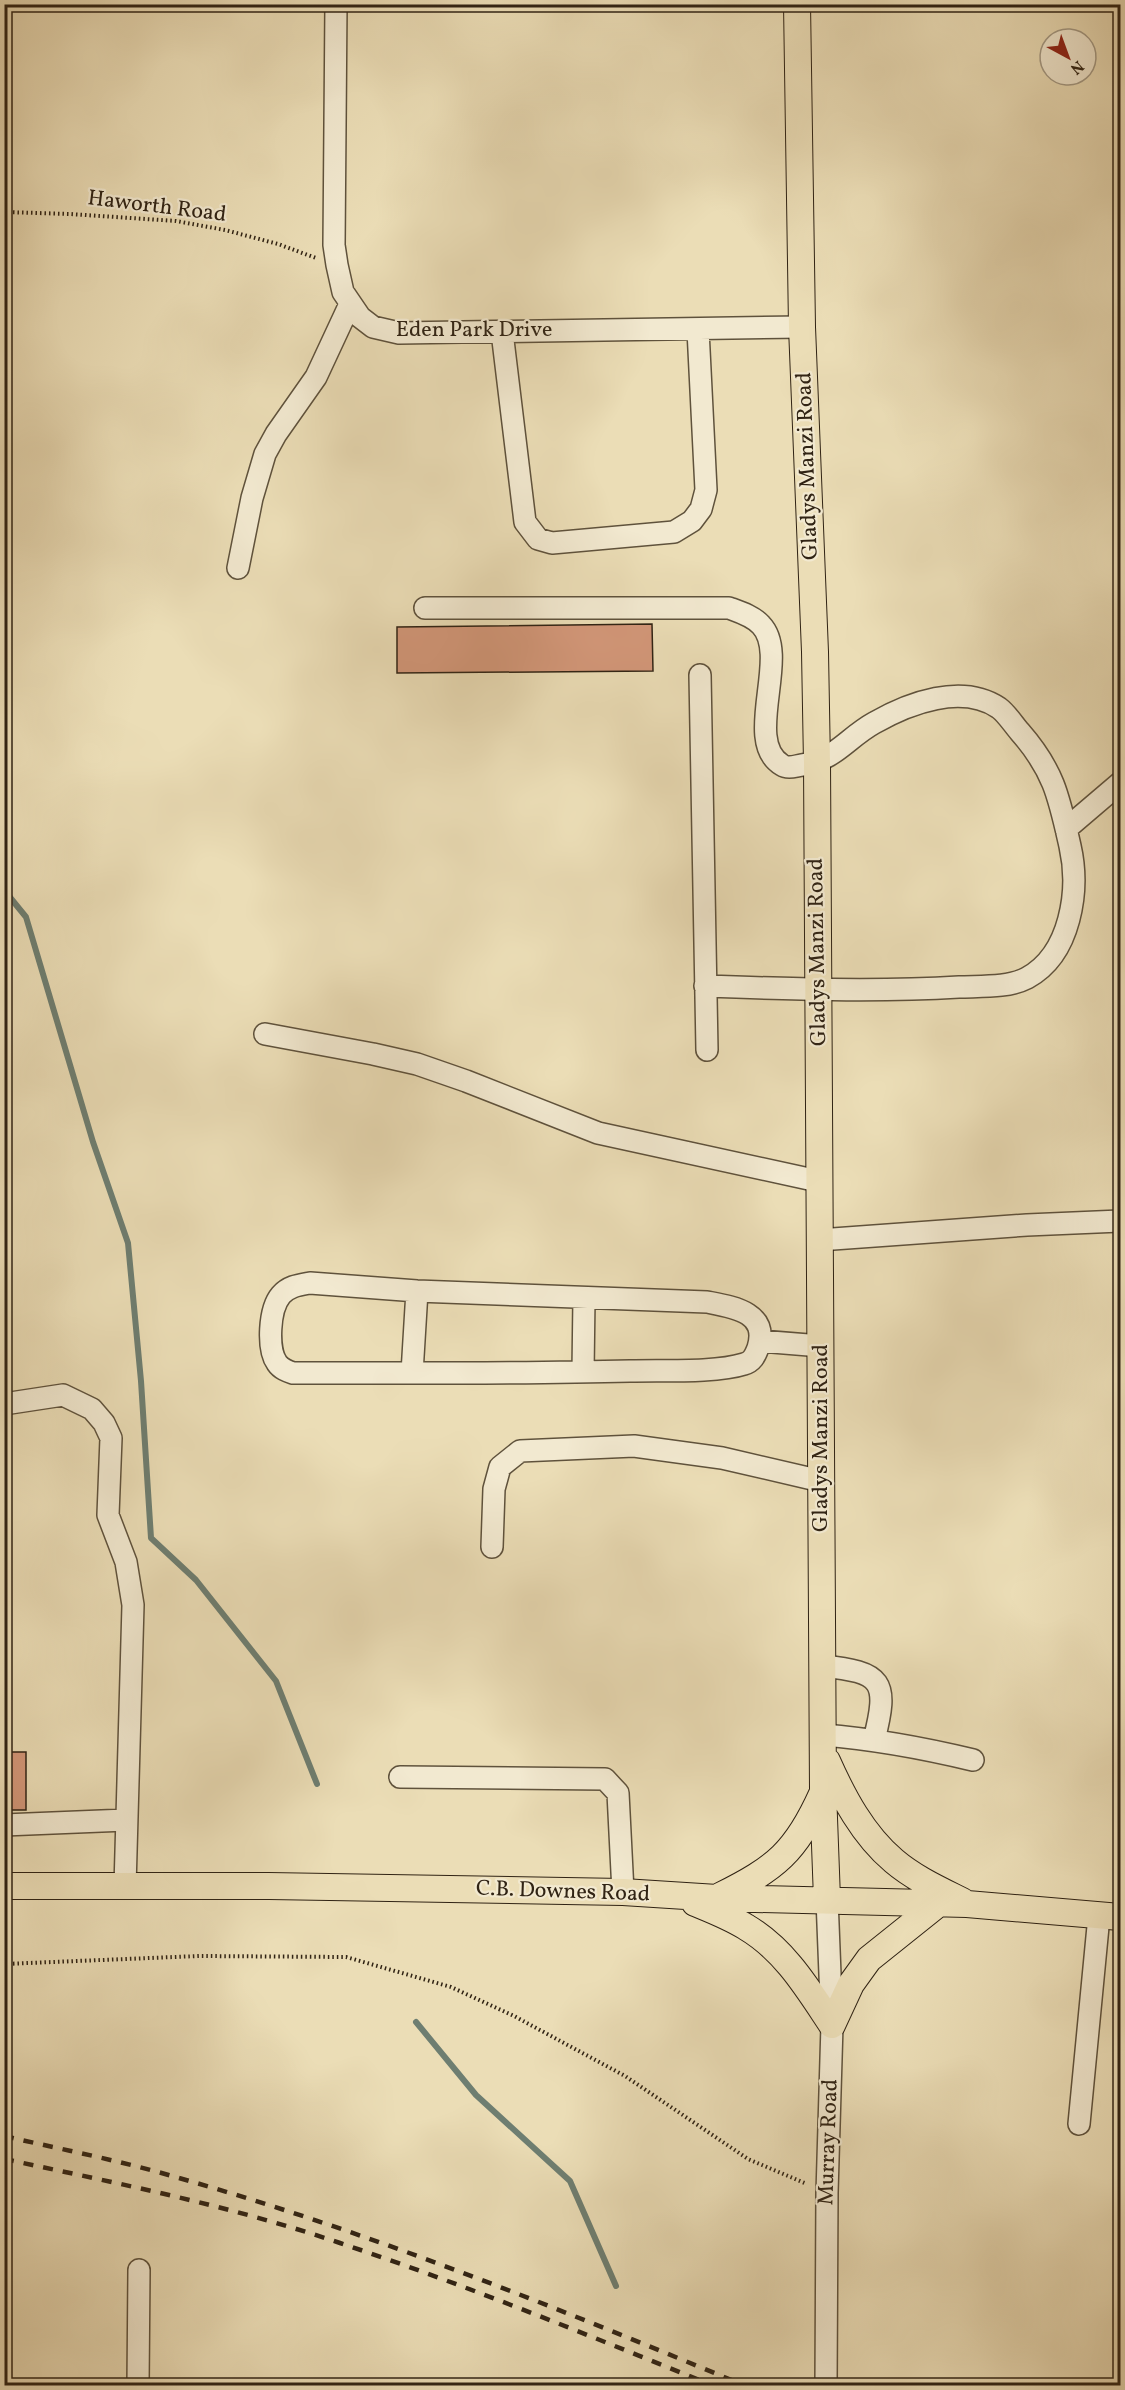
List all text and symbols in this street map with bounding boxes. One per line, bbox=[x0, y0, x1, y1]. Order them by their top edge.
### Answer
north arrow bbox=[1038, 27, 1098, 87]
text: N bbox=[1065, 55, 1088, 79]
street label: Haworth Road bbox=[86, 183, 228, 231]
street label: Eden Park Drive bbox=[396, 315, 552, 346]
street label: Gladys Manzi Road bbox=[789, 371, 827, 561]
street label: Gladys Manzi Road bbox=[801, 858, 835, 1046]
street label: Gladys Manzi Road bbox=[806, 1344, 837, 1532]
street label: C.B. Downes Road bbox=[475, 1873, 651, 1911]
street label: Murray Road bbox=[811, 2078, 847, 2206]

